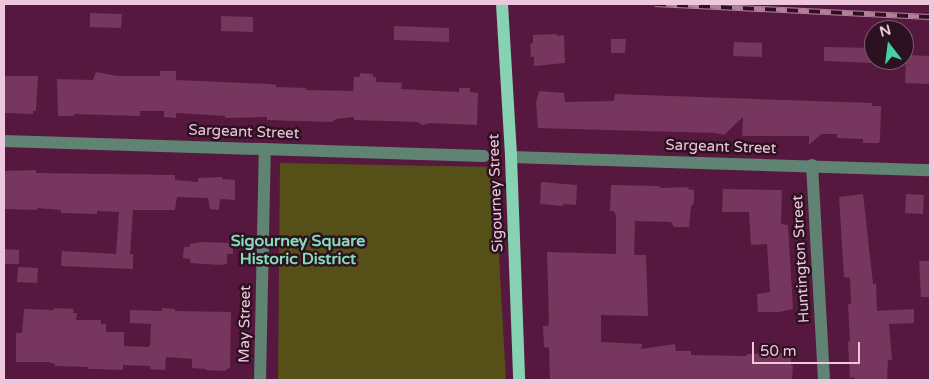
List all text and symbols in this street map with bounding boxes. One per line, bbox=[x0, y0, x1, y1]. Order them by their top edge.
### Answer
north arrow bbox=[864, 20, 914, 70]
text: N bbox=[878, 21, 893, 41]
street label: Sargeant Street bbox=[188, 121, 300, 143]
street label: Sigourney Street bbox=[485, 133, 507, 253]
street label: Sargeant Street bbox=[665, 136, 777, 158]
street label: Huntington Street bbox=[789, 195, 813, 323]
district label: Sigourney Square Historic District bbox=[231, 231, 365, 269]
street label: May Street bbox=[235, 285, 255, 363]
scale bar bbox=[754, 332, 862, 364]
text: 50 m bbox=[760, 342, 797, 360]

